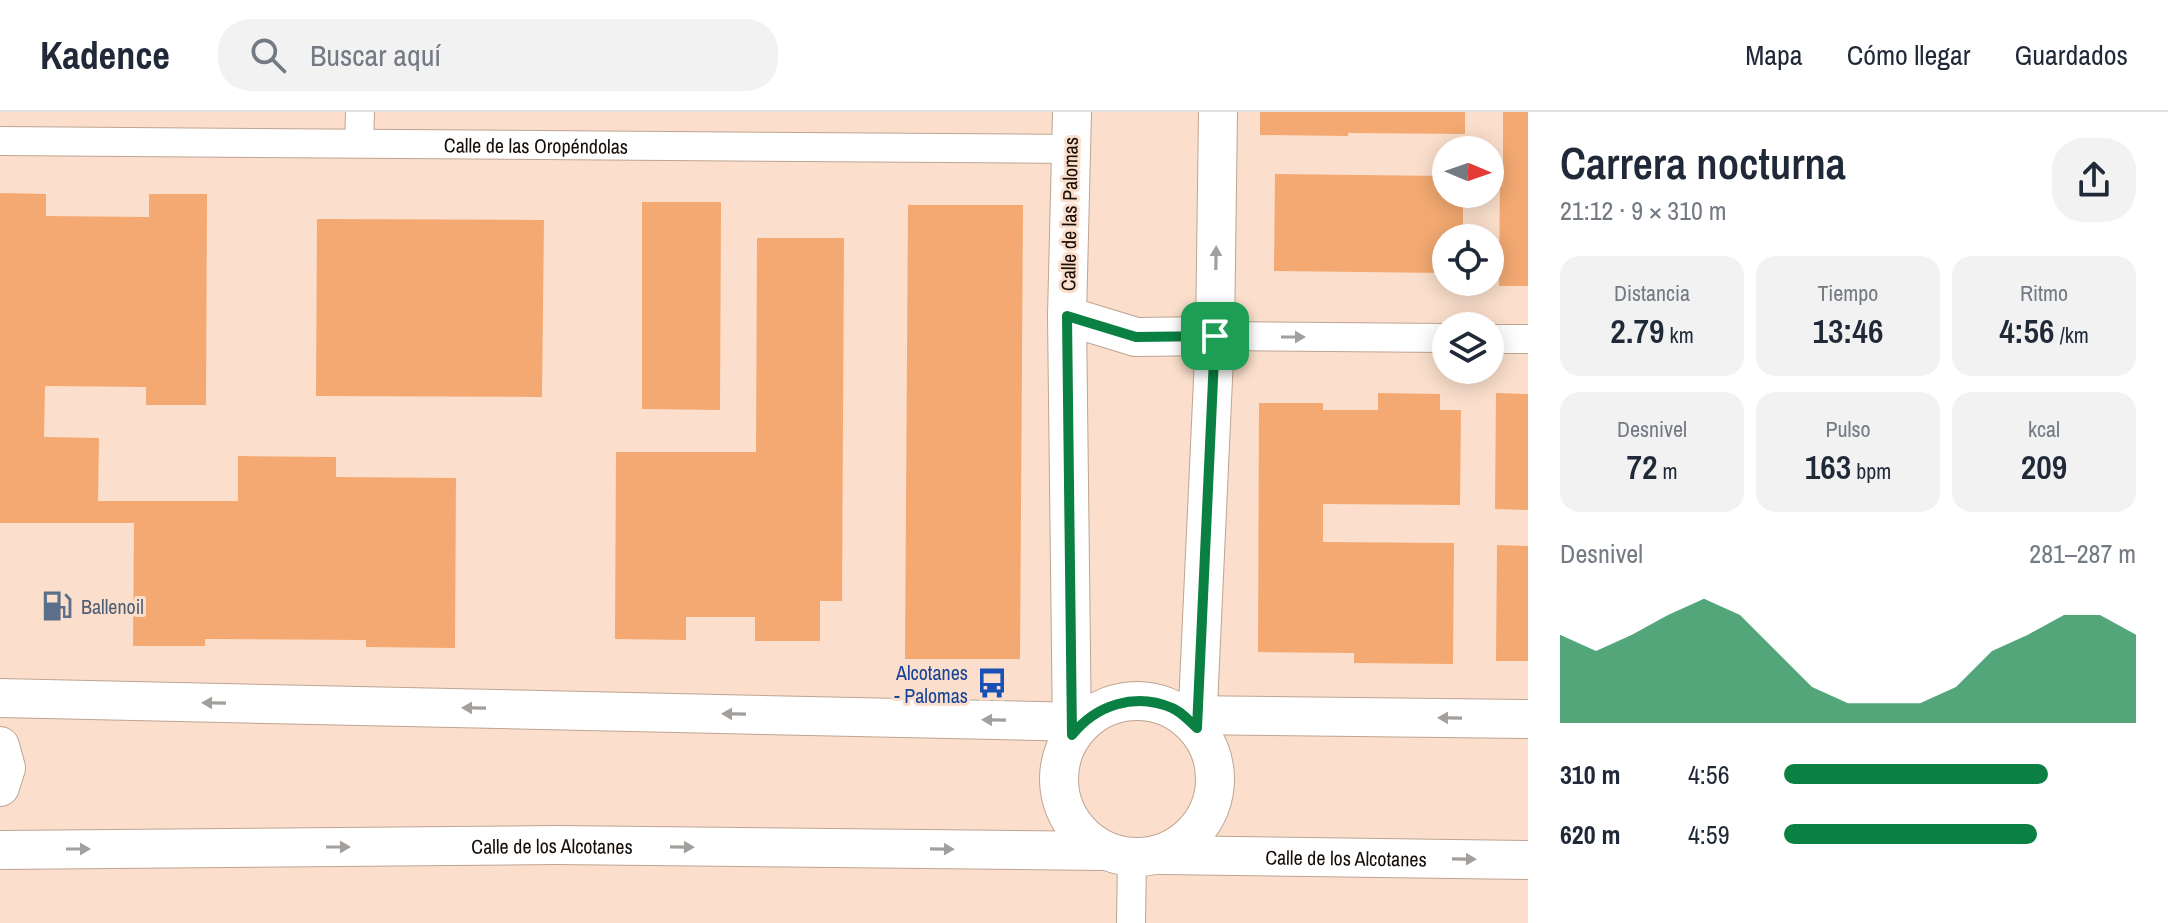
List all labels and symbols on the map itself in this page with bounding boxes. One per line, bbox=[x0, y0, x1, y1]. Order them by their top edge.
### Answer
street label: Calle de las Oropéndolas bbox=[444, 131, 628, 159]
north arrow bbox=[1432, 136, 1504, 208]
street label: Calle de las Palomas bbox=[1054, 137, 1084, 291]
one-way arrow bbox=[1210, 245, 1222, 270]
pin bbox=[1181, 302, 1249, 370]
one-way arrow bbox=[1281, 331, 1306, 343]
fuel station icon: Ballenoil bbox=[40, 589, 74, 623]
place label: Ballenoil bbox=[81, 593, 144, 620]
place label: Alcotanes - Palomas bbox=[894, 659, 968, 709]
bus stop icon: Alcotanes - Palomas bbox=[975, 666, 1009, 700]
one-way arrow bbox=[201, 696, 226, 709]
one-way arrow bbox=[461, 702, 486, 715]
one-way arrow bbox=[721, 708, 746, 721]
one-way arrow bbox=[1437, 712, 1462, 724]
one-way arrow bbox=[981, 714, 1006, 726]
street label: Calle de los Alcotanes bbox=[471, 831, 633, 859]
one-way arrow bbox=[670, 840, 695, 853]
one-way arrow bbox=[326, 841, 351, 853]
one-way arrow bbox=[66, 843, 91, 855]
one-way arrow bbox=[930, 843, 955, 856]
street label: Calle de los Alcotanes bbox=[1265, 843, 1427, 872]
one-way arrow bbox=[1452, 853, 1477, 865]

